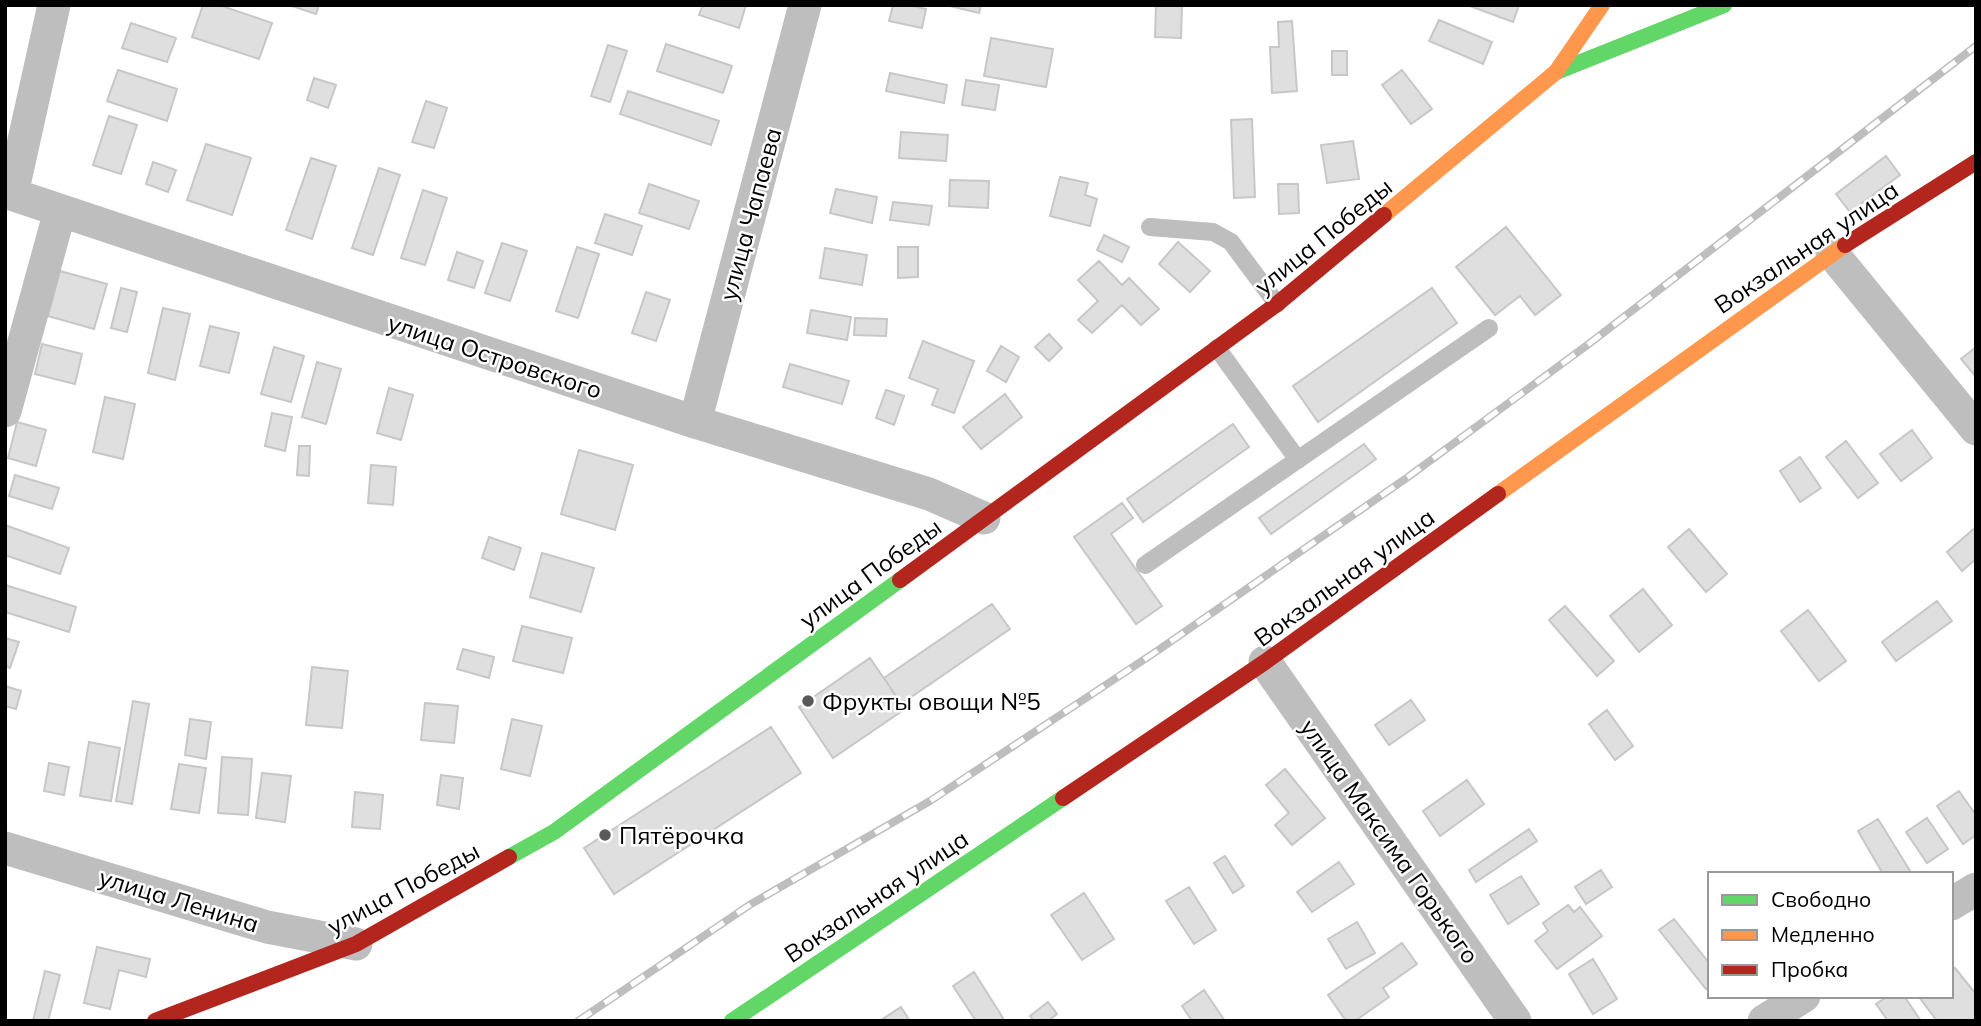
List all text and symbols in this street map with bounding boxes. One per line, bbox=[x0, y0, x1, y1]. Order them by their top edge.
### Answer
street label: улица Чапаева bbox=[713, 124, 787, 304]
street label: улица Победы bbox=[1248, 171, 1398, 301]
street label: Вокзальная улица bbox=[1708, 174, 1904, 320]
street label: улица Островского bbox=[384, 307, 606, 405]
street label: Вокзальная улица bbox=[1248, 501, 1440, 653]
street label: улица Победы bbox=[793, 511, 947, 635]
place label: Фрукты овощи №5 bbox=[822, 686, 1041, 716]
marker: Фрукты овощи №5 bbox=[800, 693, 816, 709]
street label: улица Максима Горького bbox=[1294, 713, 1486, 969]
place label: Пятёрочка bbox=[619, 820, 744, 850]
street label: Вокзальная улица bbox=[778, 823, 974, 969]
marker: Пятёрочка bbox=[597, 827, 613, 843]
street label: улица Победы bbox=[322, 835, 484, 941]
street label: улица Ленина bbox=[96, 861, 262, 939]
legend bbox=[1708, 872, 1953, 998]
text: Свободно bbox=[1771, 886, 1871, 912]
text: Медленно bbox=[1771, 921, 1875, 947]
text: Пробка bbox=[1771, 956, 1848, 982]

